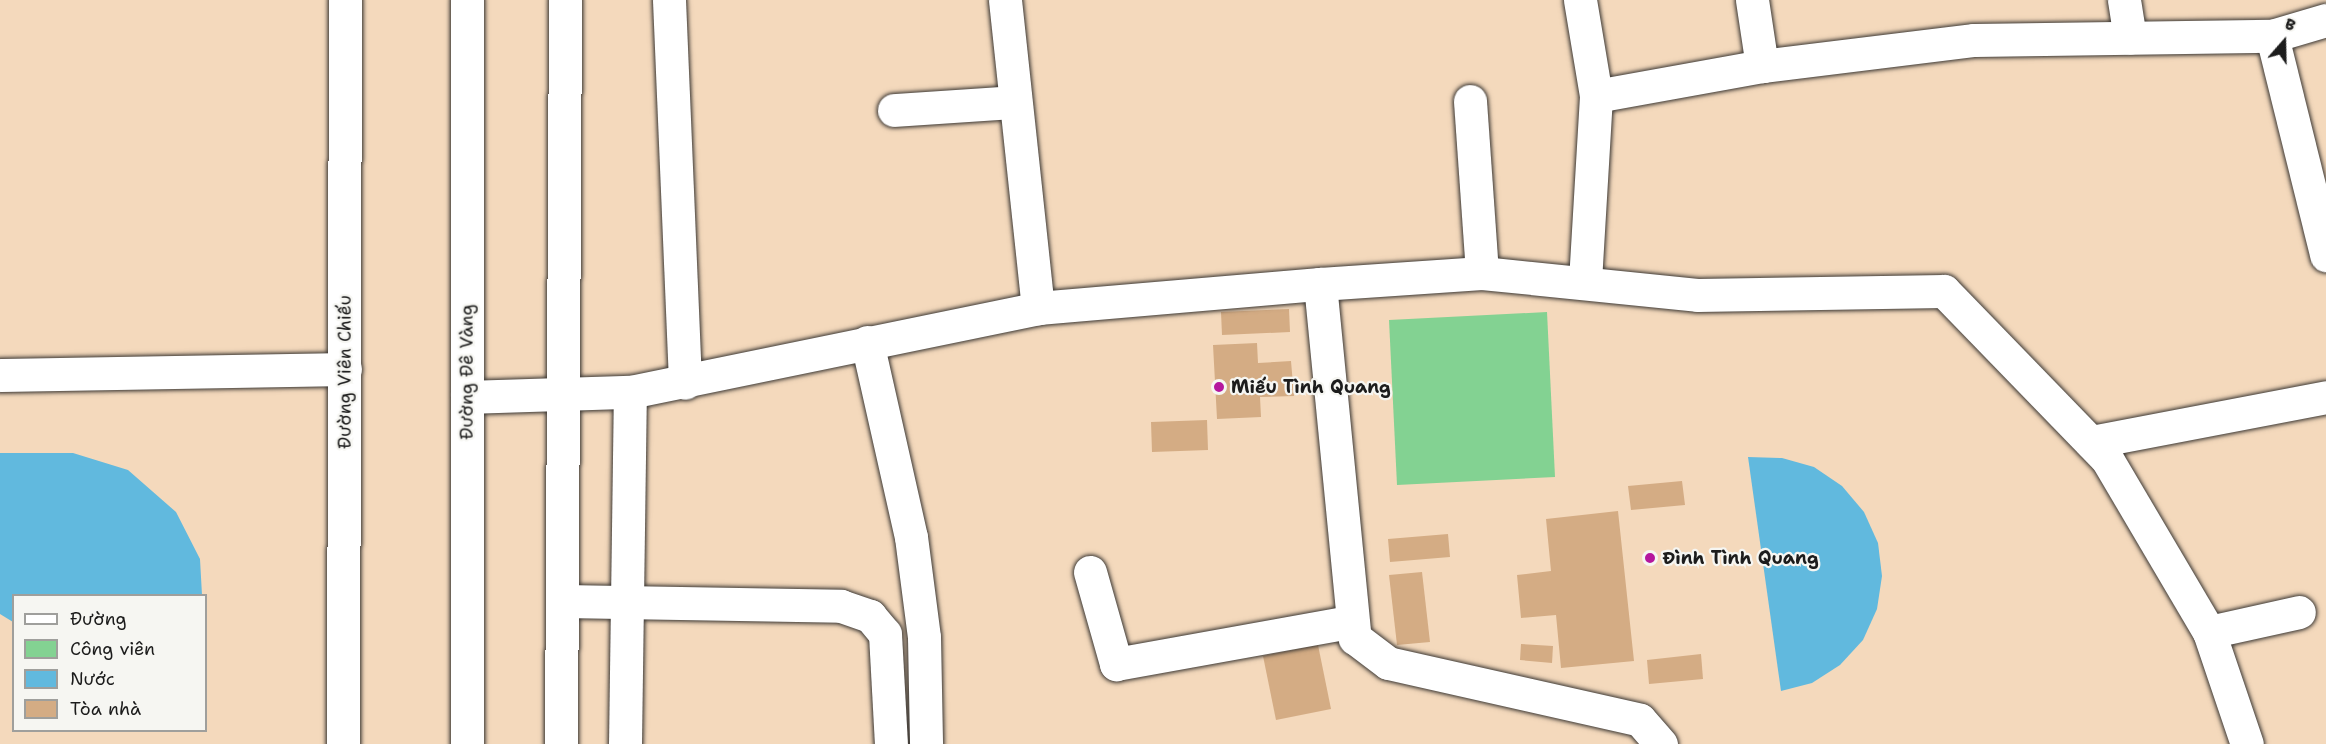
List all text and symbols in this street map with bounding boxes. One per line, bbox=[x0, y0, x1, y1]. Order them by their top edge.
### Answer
north arrow bbox=[2254, 12, 2314, 72]
text: B bbox=[2282, 13, 2299, 36]
street label: Đường Viên Chiếu bbox=[334, 295, 356, 449]
street label: Đường Đê Vàng bbox=[456, 304, 478, 440]
place label: Miếu Tình Quang bbox=[1231, 376, 1391, 398]
marker: Miếu Tình Quang bbox=[1212, 380, 1226, 394]
place label: Đình Tình Quang bbox=[1662, 547, 1819, 569]
marker: Đình Tình Quang bbox=[1643, 551, 1657, 565]
legend bbox=[12, 594, 207, 732]
text: Đường bbox=[70, 607, 127, 631]
text: Công viên bbox=[70, 637, 155, 661]
text: Nước bbox=[70, 667, 115, 691]
text: Tòa nhà bbox=[70, 697, 141, 721]

